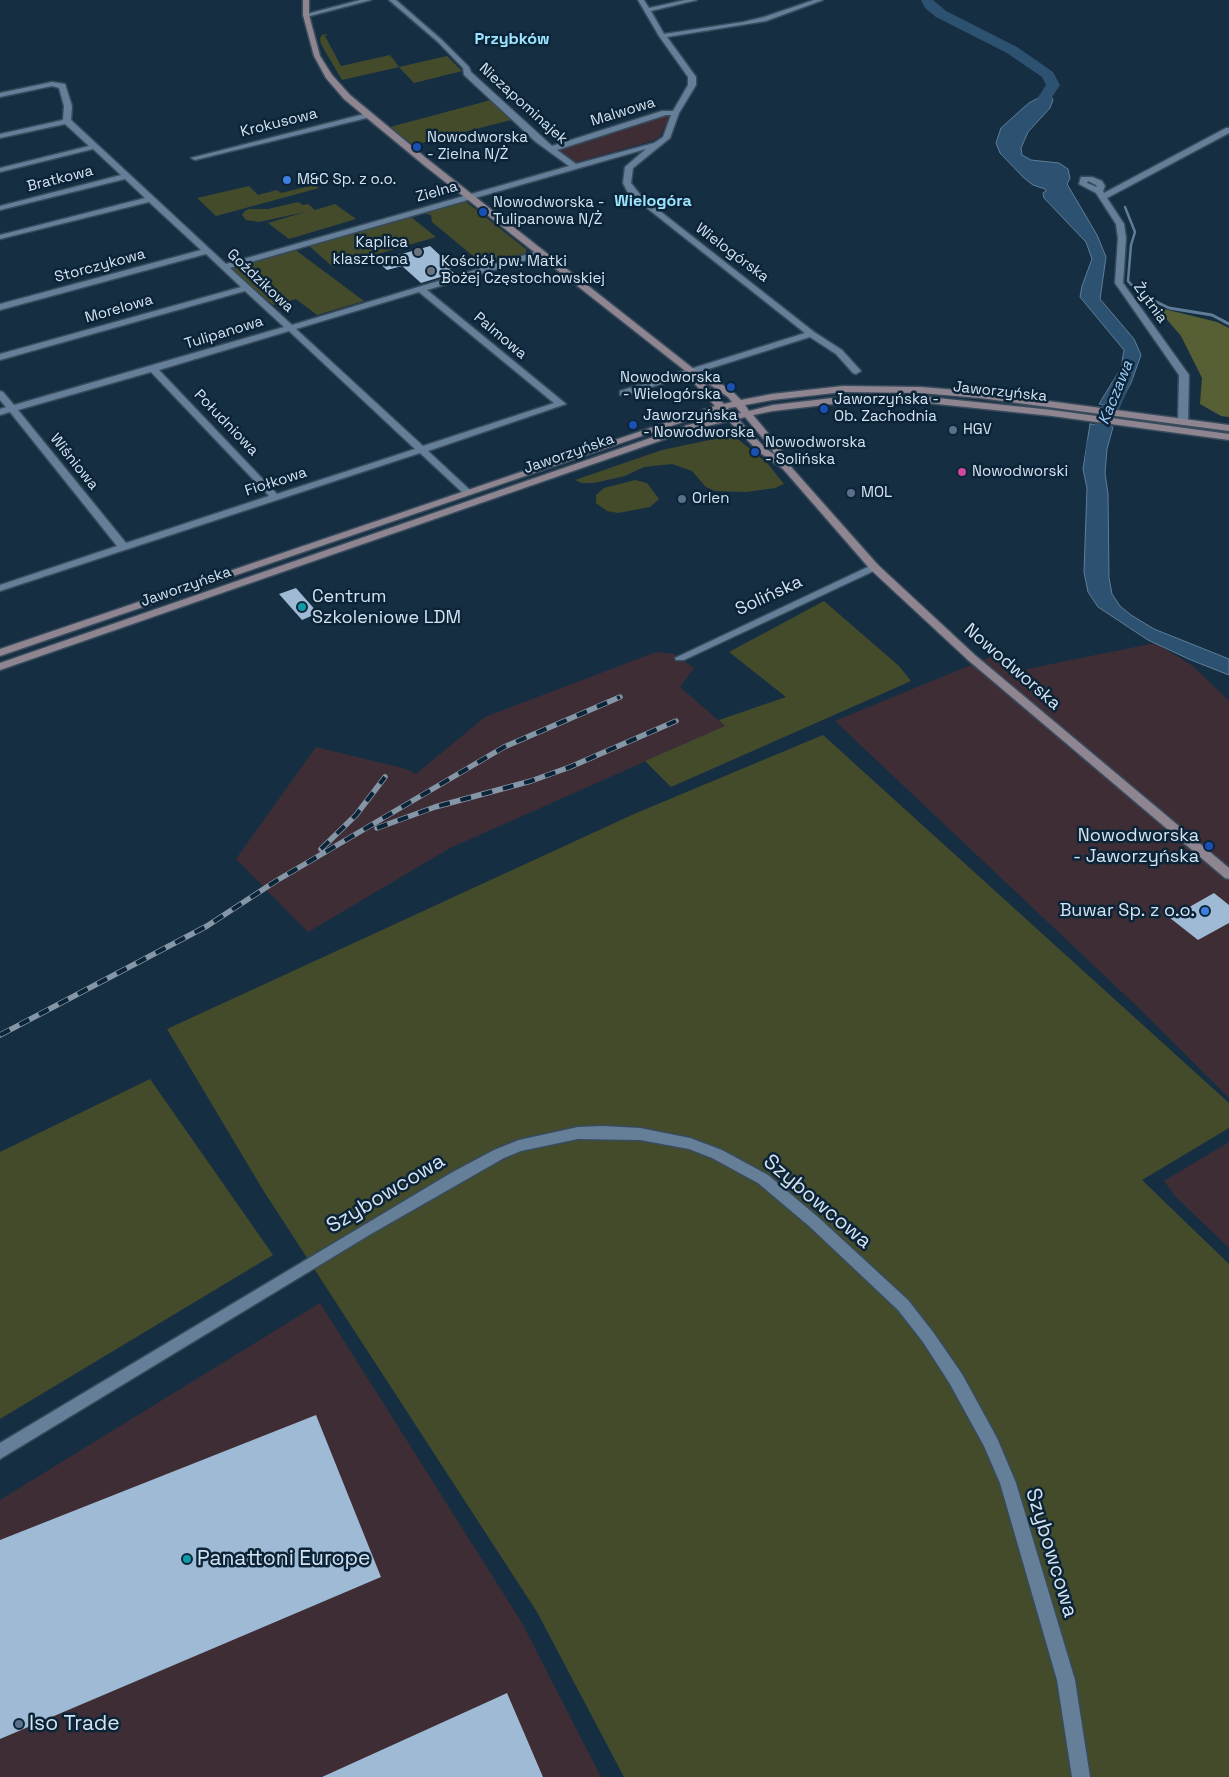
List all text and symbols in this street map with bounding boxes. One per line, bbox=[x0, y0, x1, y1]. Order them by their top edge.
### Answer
district label: Przybków bbox=[474, 30, 550, 50]
street label: Niezapominajek bbox=[475, 60, 571, 148]
street label: Malwowa bbox=[588, 94, 658, 130]
street label: Krokusowa bbox=[239, 105, 319, 141]
place label: Nowodworska - Zielna N/Ż bbox=[427, 129, 528, 164]
marker: Nowodworska - Zielna N/Ż bbox=[411, 141, 423, 153]
street label: Bratkowa bbox=[25, 162, 95, 196]
place label: M&C Sp. z o.o. bbox=[297, 171, 396, 189]
marker: M&C Sp. z o.o. bbox=[281, 174, 293, 186]
street label: Zielna bbox=[414, 177, 460, 207]
district label: Wielogóra bbox=[614, 192, 692, 212]
place label: Nowodworska - Tulipanowa N/Ż bbox=[493, 194, 605, 229]
marker: Nowodworska - Tulipanowa N/Ż bbox=[477, 206, 489, 218]
street label: Wielogórska bbox=[692, 219, 772, 287]
place label: Kaplica klasztorna bbox=[333, 234, 408, 269]
street label: Storczykowa bbox=[53, 245, 147, 287]
street label: Goździkowa bbox=[223, 245, 297, 317]
marker: Kaplica klasztorna bbox=[412, 246, 424, 258]
place label: Kościół pw. Matki Bożej Częstochowskiej bbox=[441, 253, 605, 288]
marker: Kościół pw. Matki Bożej Częstochowskiej bbox=[425, 265, 437, 277]
street label: Żytnia bbox=[1129, 279, 1171, 327]
street label: Morelowa bbox=[83, 291, 155, 327]
street label: Palmowa bbox=[470, 309, 530, 363]
street label: Tulipanowa bbox=[182, 313, 266, 353]
water label: Kaczawa bbox=[1095, 358, 1137, 428]
place label: Nowodworska - Wielogórska bbox=[620, 369, 721, 404]
street label: Jaworzyńska bbox=[952, 378, 1048, 406]
marker: Nowodworska - Wielogórska bbox=[725, 381, 737, 393]
street label: Południowa bbox=[190, 386, 262, 460]
place label: Jaworzyńska - Ob. Zachodnia bbox=[834, 391, 939, 426]
marker: Jaworzyńska - Ob. Zachodnia bbox=[818, 403, 830, 415]
place label: Jaworzyńska - Nowodworska bbox=[643, 407, 755, 442]
marker: Jaworzyńska - Nowodworska bbox=[627, 419, 639, 431]
place label: HGV bbox=[963, 421, 992, 439]
marker: HGV bbox=[947, 424, 959, 436]
street label: Wiśniowa bbox=[46, 430, 102, 494]
street label: Jaworzyńska bbox=[521, 430, 617, 478]
place label: Nowodworska - Solińska bbox=[765, 434, 866, 469]
marker: Nowodworska - Solińska bbox=[749, 446, 761, 458]
place label: Nowodworski bbox=[972, 463, 1068, 481]
street label: Fiołkowa bbox=[243, 464, 309, 500]
marker: Nowodworski bbox=[956, 466, 968, 478]
place label: MOL bbox=[861, 484, 892, 502]
marker: MOL bbox=[845, 487, 857, 499]
place label: Orlen bbox=[692, 490, 729, 508]
marker: Orlen bbox=[676, 493, 688, 505]
street label: Jaworzyńska bbox=[138, 563, 234, 611]
street label: Solińska bbox=[732, 571, 806, 621]
place label: Centrum Szkoleniowe LDM bbox=[312, 586, 461, 628]
marker: Centrum Szkoleniowe LDM bbox=[296, 601, 308, 613]
street label: Nowodworska bbox=[959, 619, 1065, 715]
place label: Nowodworska - Jaworzyńska bbox=[1073, 825, 1199, 868]
marker: Nowodworska - Jaworzyńska bbox=[1203, 840, 1215, 852]
place label: Buwar Sp. z o.o. bbox=[1059, 900, 1195, 922]
marker: Buwar Sp. z o.o. bbox=[1199, 905, 1211, 917]
street label: Szybowcowa bbox=[322, 1149, 450, 1239]
street label: Szybowcowa bbox=[758, 1149, 876, 1255]
street label: Szybowcowa bbox=[1019, 1485, 1083, 1621]
place label: Panattoni Europe bbox=[197, 1546, 370, 1572]
marker: Panattoni Europe bbox=[181, 1553, 193, 1565]
place label: Iso Trade bbox=[29, 1711, 120, 1737]
marker: Iso Trade bbox=[13, 1718, 25, 1730]

